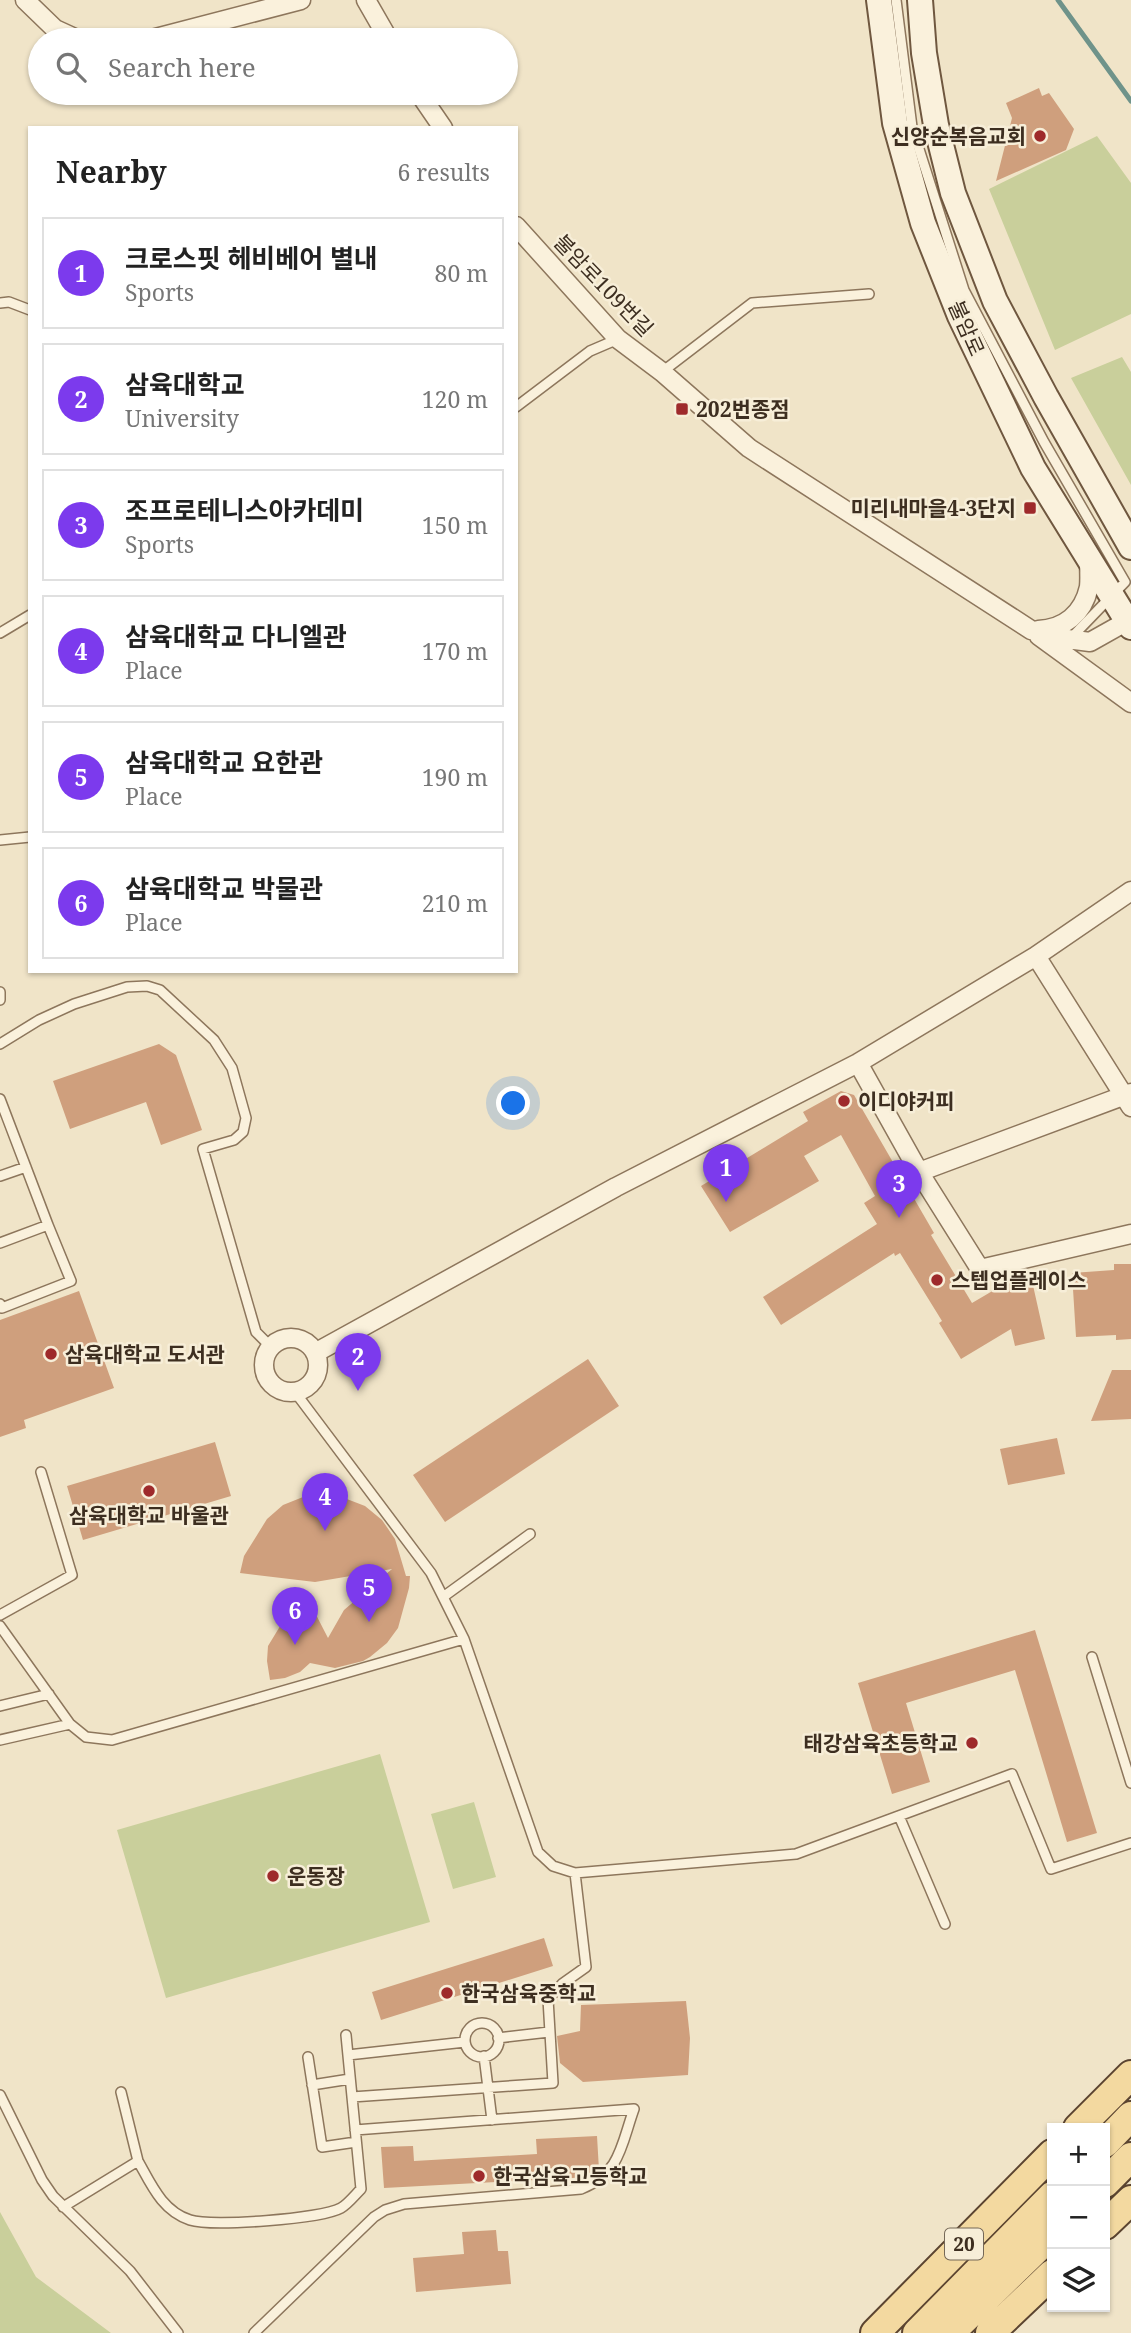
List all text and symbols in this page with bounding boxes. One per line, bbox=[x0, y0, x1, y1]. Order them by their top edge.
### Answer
search box bbox=[28, 28, 518, 105]
icon: search bbox=[52, 48, 90, 86]
text: Search here bbox=[108, 49, 256, 85]
place label: 신양순복음교회 bbox=[891, 122, 1026, 150]
marker: 신양순복음교회 bbox=[1032, 128, 1048, 144]
text: Nearby bbox=[56, 151, 167, 192]
text: 6 results bbox=[397, 156, 490, 188]
street label: 불암로109번길 bbox=[548, 228, 660, 342]
text: 크로스핏 헤비베어 별내 bbox=[125, 240, 378, 276]
text: 1 bbox=[75, 257, 88, 289]
text: 80 m bbox=[435, 257, 488, 289]
text: Sports bbox=[125, 276, 194, 308]
street label: 불암로 bbox=[942, 296, 992, 360]
text: 삼육대학교 bbox=[125, 366, 245, 402]
text: 2 bbox=[75, 383, 88, 415]
text: 120 m bbox=[422, 383, 488, 415]
place label: 202번종점 bbox=[696, 395, 790, 423]
marker: 202번종점 bbox=[674, 401, 690, 417]
text: University bbox=[125, 402, 239, 434]
text: 조프로테니스아카데미 bbox=[125, 492, 364, 528]
place label: 미리내마을4-3단지 bbox=[851, 494, 1016, 522]
marker: 미리내마을4-3단지 bbox=[1022, 500, 1038, 516]
text: 3 bbox=[75, 509, 88, 541]
text: 150 m bbox=[422, 509, 488, 541]
text: Sports bbox=[125, 528, 194, 560]
text: 삼육대학교 다니엘관 bbox=[125, 618, 347, 654]
text: 4 bbox=[75, 635, 88, 667]
text: 170 m bbox=[422, 635, 488, 667]
text: Place bbox=[125, 654, 183, 686]
text: 삼육대학교 요한관 bbox=[125, 744, 323, 780]
text: 5 bbox=[75, 761, 88, 793]
text: 190 m bbox=[422, 761, 488, 793]
text: Place bbox=[125, 780, 183, 812]
text: 삼육대학교 박물관 bbox=[125, 870, 323, 906]
text: 6 bbox=[75, 887, 88, 919]
text: 210 m bbox=[422, 887, 488, 919]
text: Place bbox=[125, 906, 183, 938]
your location bbox=[496, 1086, 530, 1120]
place label: 이디야커피 bbox=[858, 1087, 955, 1115]
marker: 이디야커피 bbox=[836, 1093, 852, 1109]
pin: 1 bbox=[703, 1144, 749, 1202]
pin: 3 bbox=[876, 1160, 922, 1218]
place label: 스텝업플레이스 bbox=[951, 1266, 1086, 1294]
marker: 스텝업플레이스 bbox=[929, 1272, 945, 1288]
pin: 2 bbox=[335, 1333, 381, 1391]
place label: 삼육대학교 도서관 bbox=[65, 1340, 225, 1368]
marker: 삼육대학교 도서관 bbox=[43, 1346, 59, 1362]
pin: 4 bbox=[302, 1473, 348, 1531]
marker: 삼육대학교 바울관 bbox=[141, 1483, 157, 1499]
place label: 삼육대학교 바울관 bbox=[69, 1501, 229, 1529]
pin: 5 bbox=[346, 1564, 392, 1622]
pin: 6 bbox=[272, 1587, 318, 1645]
place label: 태강삼육초등학교 bbox=[803, 1729, 958, 1757]
marker: 태강삼육초등학교 bbox=[964, 1735, 980, 1751]
place label: 운동장 bbox=[287, 1862, 345, 1890]
marker: 운동장 bbox=[265, 1868, 281, 1884]
place label: 한국삼육중학교 bbox=[461, 1979, 596, 2007]
marker: 한국삼육중학교 bbox=[439, 1985, 455, 2001]
map controls bbox=[1047, 2123, 1110, 2312]
button: + bbox=[1047, 2123, 1110, 2186]
place label: 한국삼육고등학교 bbox=[493, 2162, 648, 2190]
marker: 한국삼육고등학교 bbox=[471, 2168, 487, 2184]
button: − bbox=[1047, 2186, 1110, 2249]
road number: 20 bbox=[945, 2228, 983, 2260]
button: layers bbox=[1047, 2249, 1110, 2312]

